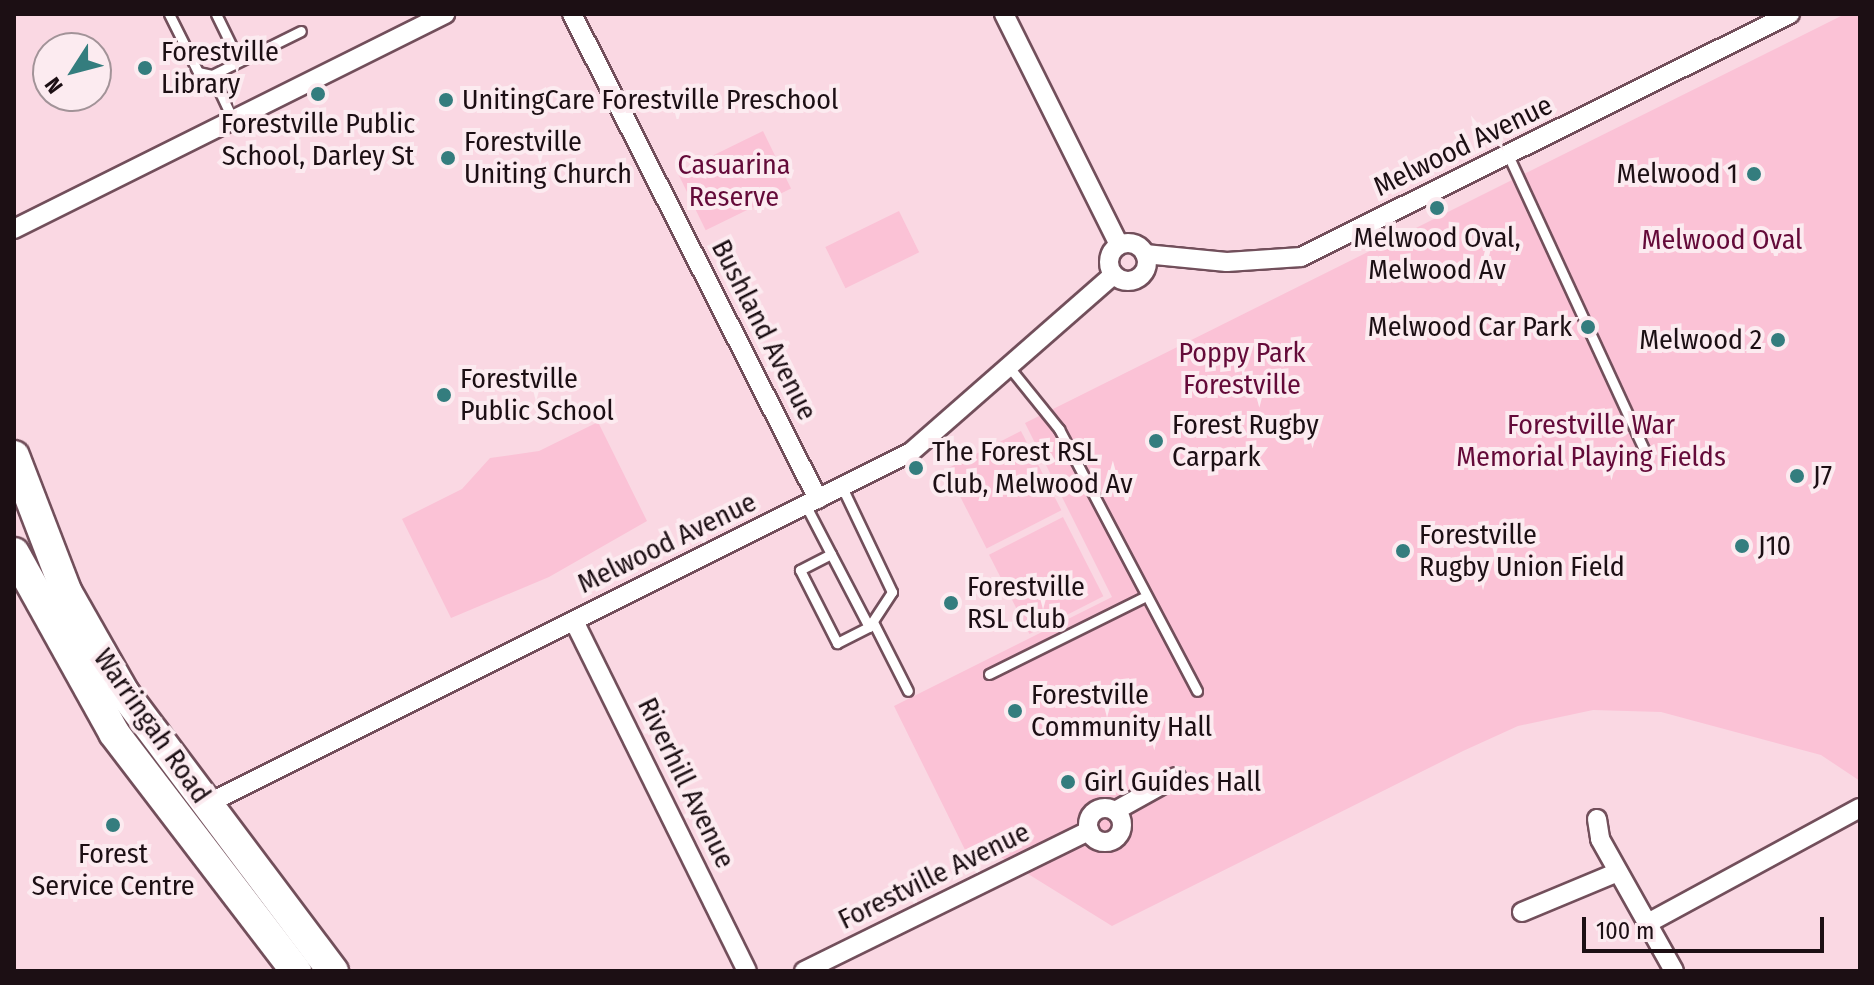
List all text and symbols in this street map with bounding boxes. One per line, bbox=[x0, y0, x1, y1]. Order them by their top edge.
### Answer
north arrow bbox=[32, 32, 112, 112]
place label: Forestville Library bbox=[161, 35, 279, 101]
marker: Forestville Library bbox=[136, 59, 154, 77]
text: N bbox=[39, 72, 69, 98]
place label: UnitingCare Forestville Preschool bbox=[462, 83, 838, 117]
marker: Forestville Public School, Darley St bbox=[309, 85, 327, 103]
street label: Melwood Avenue bbox=[1368, 88, 1558, 204]
marker: UnitingCare Forestville Preschool bbox=[437, 91, 455, 109]
place label: Forestville Public School, Darley St bbox=[221, 107, 415, 173]
place label: Forestville Uniting Church bbox=[464, 125, 632, 191]
park label: Casuarina Reserve bbox=[677, 148, 791, 214]
marker: Forestville Uniting Church bbox=[439, 149, 457, 167]
place label: Melwood 1 bbox=[1617, 157, 1738, 191]
marker: Melwood 1 bbox=[1745, 165, 1763, 183]
marker: Melwood Oval, Melwood Av bbox=[1428, 199, 1446, 217]
place label: Melwood Oval, Melwood Av bbox=[1354, 221, 1520, 287]
park label: Melwood Oval bbox=[1642, 223, 1802, 257]
street label: Bushland Avenue bbox=[704, 234, 824, 426]
place label: Melwood Car Park bbox=[1368, 310, 1572, 344]
marker: Melwood Car Park bbox=[1579, 318, 1597, 336]
place label: Melwood 2 bbox=[1639, 323, 1762, 357]
marker: Melwood 2 bbox=[1769, 331, 1787, 349]
park label: Poppy Park Forestville bbox=[1178, 336, 1306, 402]
place label: Forestville Public School bbox=[460, 362, 614, 428]
marker: Forestville Public School bbox=[435, 386, 453, 404]
place label: Forest Rugby Carpark bbox=[1172, 408, 1319, 474]
park label: Forestville War Memorial Playing Fields bbox=[1456, 408, 1726, 474]
marker: Forest Rugby Carpark bbox=[1147, 432, 1165, 450]
place label: The Forest RSL Club, Melwood Av bbox=[932, 435, 1133, 501]
marker: The Forest RSL Club, Melwood Av bbox=[907, 459, 925, 477]
place label: J7 bbox=[1813, 459, 1832, 493]
marker: J7 bbox=[1788, 467, 1806, 485]
street label: Melwood Avenue bbox=[572, 485, 762, 601]
place label: Forestville Rugby Union Field bbox=[1419, 518, 1625, 584]
place label: J10 bbox=[1758, 529, 1791, 563]
marker: J10 bbox=[1733, 537, 1751, 555]
marker: Forestville Rugby Union Field bbox=[1394, 542, 1412, 560]
place label: Forestville RSL Club bbox=[967, 570, 1085, 636]
marker: Forestville RSL Club bbox=[942, 594, 960, 612]
street label: Warringah Road bbox=[86, 642, 218, 810]
place label: Forestville Community Hall bbox=[1031, 678, 1212, 744]
street label: Riverhill Avenue bbox=[630, 692, 742, 874]
marker: Forestville Community Hall bbox=[1006, 702, 1024, 720]
place label: Girl Guides Hall bbox=[1084, 765, 1261, 799]
marker: Girl Guides Hall bbox=[1059, 773, 1077, 791]
street label: Forestville Avenue bbox=[833, 815, 1035, 937]
marker: Forest Service Centre bbox=[104, 816, 122, 834]
place label: Forest Service Centre bbox=[31, 837, 195, 903]
scale bar bbox=[1586, 901, 1828, 951]
text: 100 m bbox=[1596, 917, 1654, 945]

